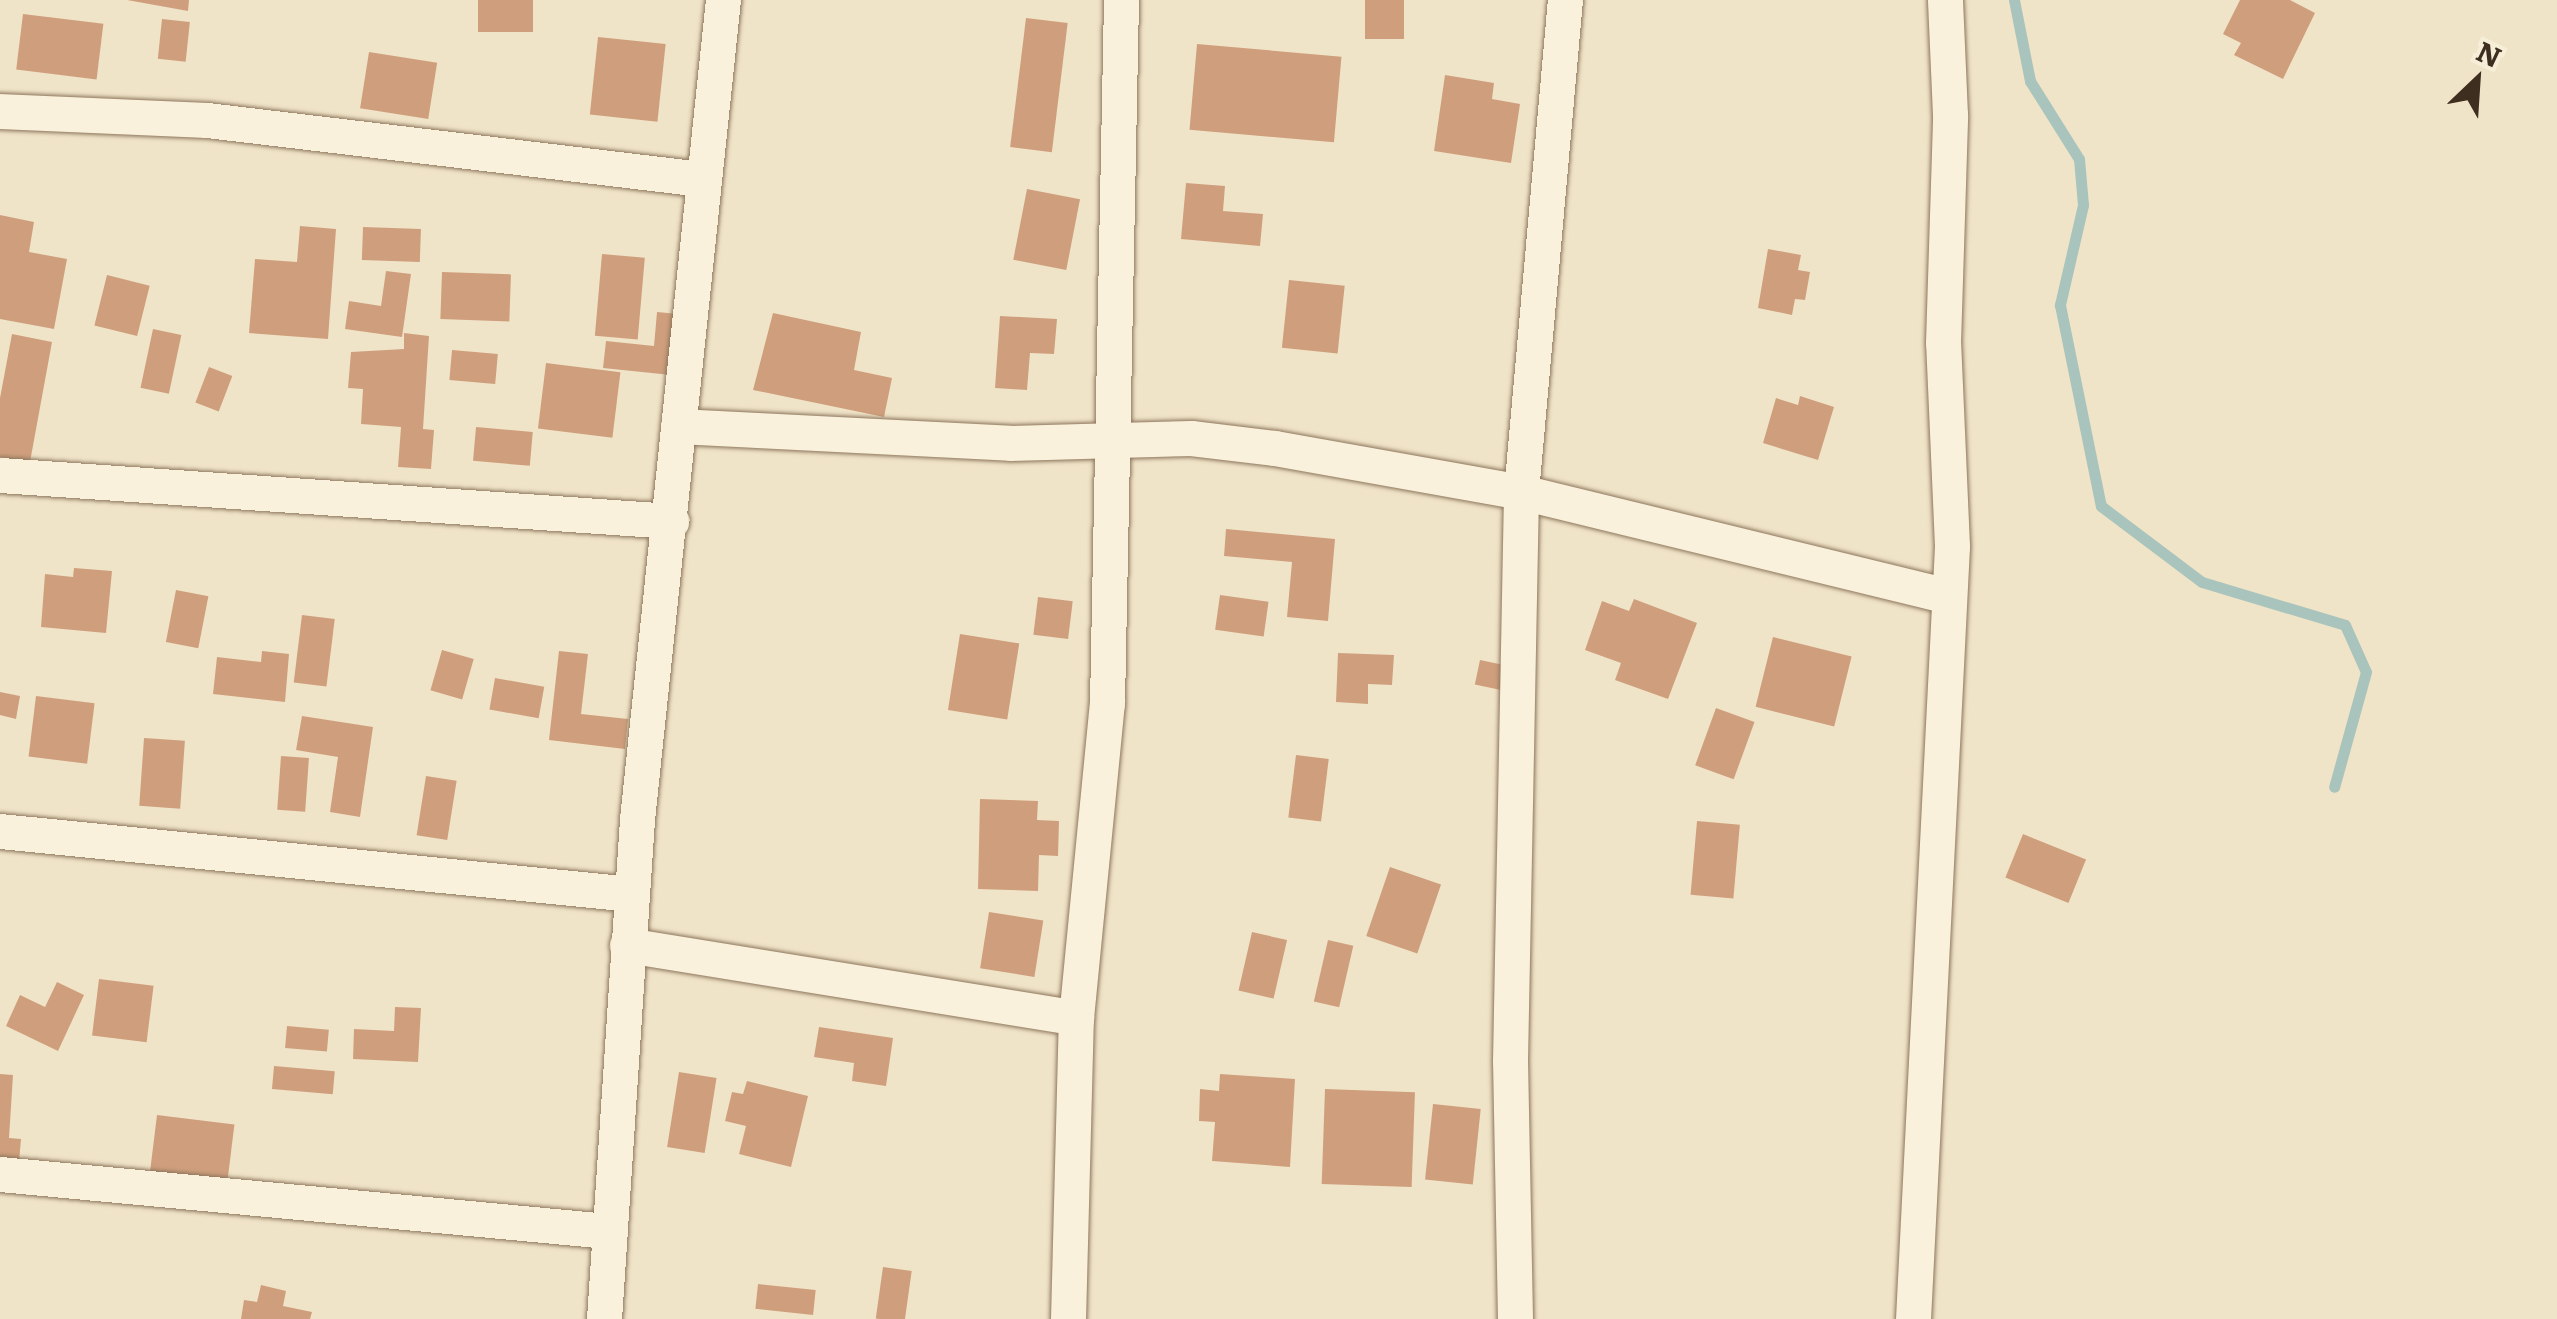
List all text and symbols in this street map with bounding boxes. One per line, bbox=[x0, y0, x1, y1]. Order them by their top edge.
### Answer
text: N bbox=[2470, 29, 2509, 77]
north arrow bbox=[2427, 30, 2527, 130]

